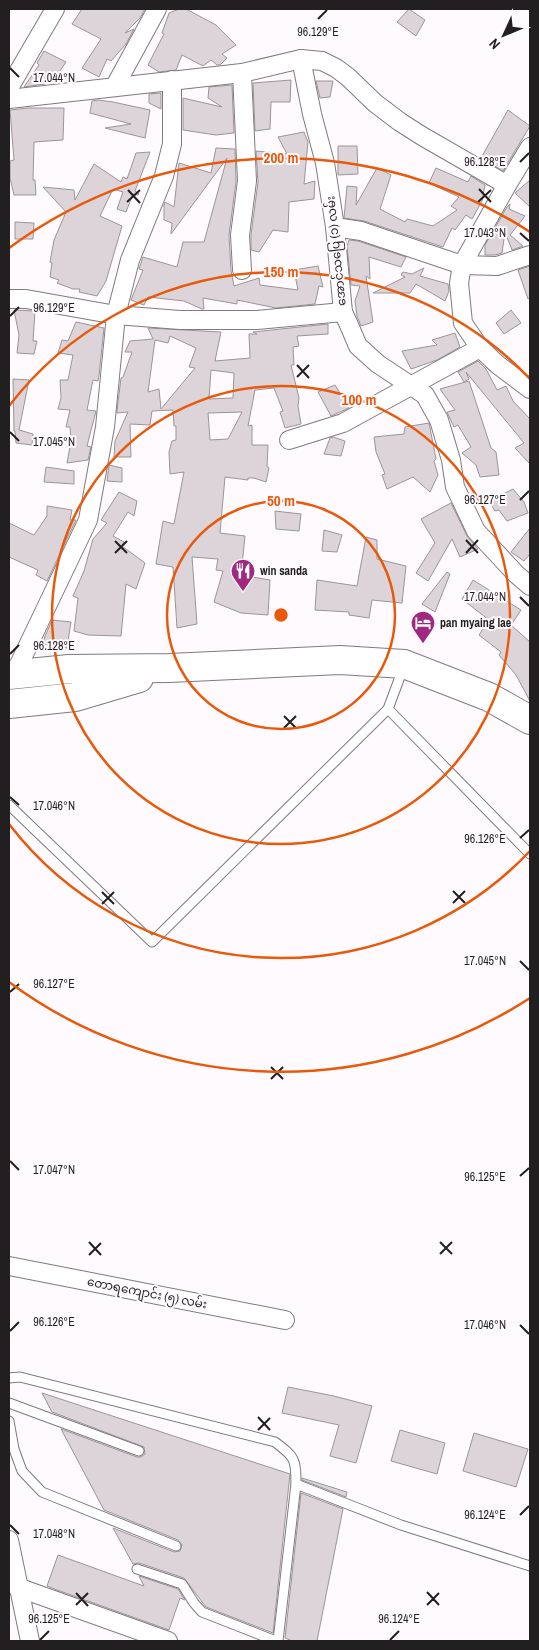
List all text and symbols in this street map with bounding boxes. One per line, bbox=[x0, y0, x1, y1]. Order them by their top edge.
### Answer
north arrow bbox=[479, 10, 529, 60]
text: 96.129°E bbox=[297, 24, 339, 40]
text: N bbox=[485, 35, 504, 53]
text: 17.044°N bbox=[33, 70, 75, 86]
text: 200 m bbox=[264, 147, 298, 168]
text: 96.128°E bbox=[464, 154, 506, 170]
street label: အောင်သပြေ (၁) လမ်း bbox=[321, 195, 352, 307]
text: 17.043°N bbox=[464, 225, 506, 241]
text: 150 m bbox=[264, 261, 298, 282]
text: 96.129°E bbox=[33, 300, 75, 316]
text: 100 m bbox=[342, 389, 376, 410]
text: 17.045°N bbox=[33, 434, 75, 450]
text: 50 m bbox=[267, 490, 295, 511]
text: 96.127°E bbox=[464, 492, 506, 508]
restaurant icon: win sanda bbox=[230, 558, 256, 592]
place label: win sanda bbox=[260, 563, 308, 579]
text: 17.044°N bbox=[464, 589, 506, 605]
centre of rings bbox=[272, 606, 290, 624]
hotel icon: pan myaing lae bbox=[410, 610, 436, 644]
place label: pan myaing lae bbox=[440, 615, 512, 631]
text: 96.128°E bbox=[33, 638, 75, 654]
text: 17.046°N bbox=[33, 798, 75, 814]
text: 96.126°E bbox=[464, 831, 506, 847]
text: 17.045°N bbox=[464, 953, 506, 969]
text: 96.127°E bbox=[33, 976, 75, 992]
text: 17.047°N bbox=[33, 1162, 75, 1178]
text: 96.125°E bbox=[464, 1169, 506, 1185]
street label: တောရကျောင်း (၅) လမ်း bbox=[85, 1273, 209, 1314]
text: 96.126°E bbox=[33, 1314, 75, 1330]
text: 17.046°N bbox=[464, 1317, 506, 1333]
text: 96.124°E bbox=[464, 1507, 506, 1523]
text: 17.048°N bbox=[33, 1526, 75, 1542]
text: 96.125°E bbox=[28, 1611, 70, 1627]
text: 96.124°E bbox=[378, 1611, 420, 1627]

